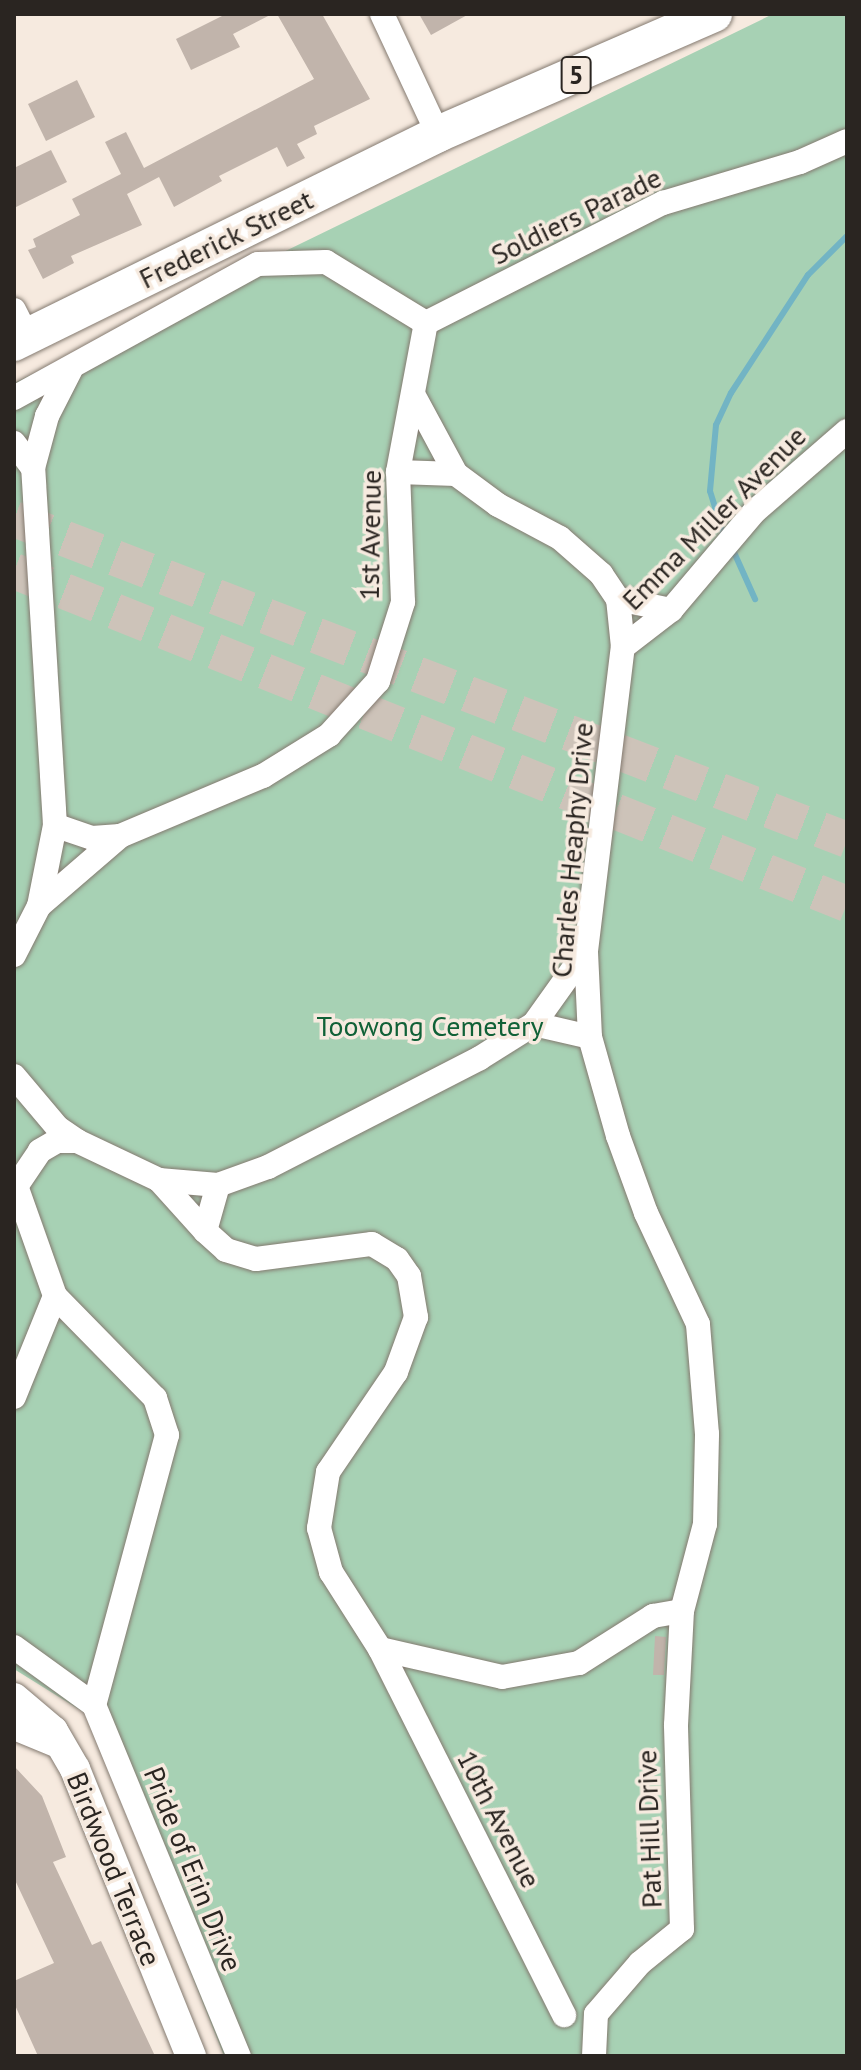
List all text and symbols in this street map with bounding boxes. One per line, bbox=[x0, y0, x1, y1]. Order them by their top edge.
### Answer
road number: 5 bbox=[560, 53, 592, 97]
street label: Soldiers Parade bbox=[486, 160, 666, 272]
street label: Frederick Street bbox=[133, 182, 319, 296]
street label: Emma Miller Avenue bbox=[615, 419, 813, 617]
street label: 1st Avenue bbox=[352, 469, 388, 601]
street label: Charles Heaphy Drive bbox=[544, 721, 600, 979]
park label: Toowong Cemetery bbox=[317, 1009, 543, 1043]
street label: 10th Avenue bbox=[450, 1744, 548, 1894]
street label: Pat Hill Drive bbox=[629, 1749, 669, 1909]
street label: Pride of Erin Drive bbox=[137, 1762, 249, 1976]
street label: Birdwood Terrace bbox=[60, 1767, 168, 1971]

